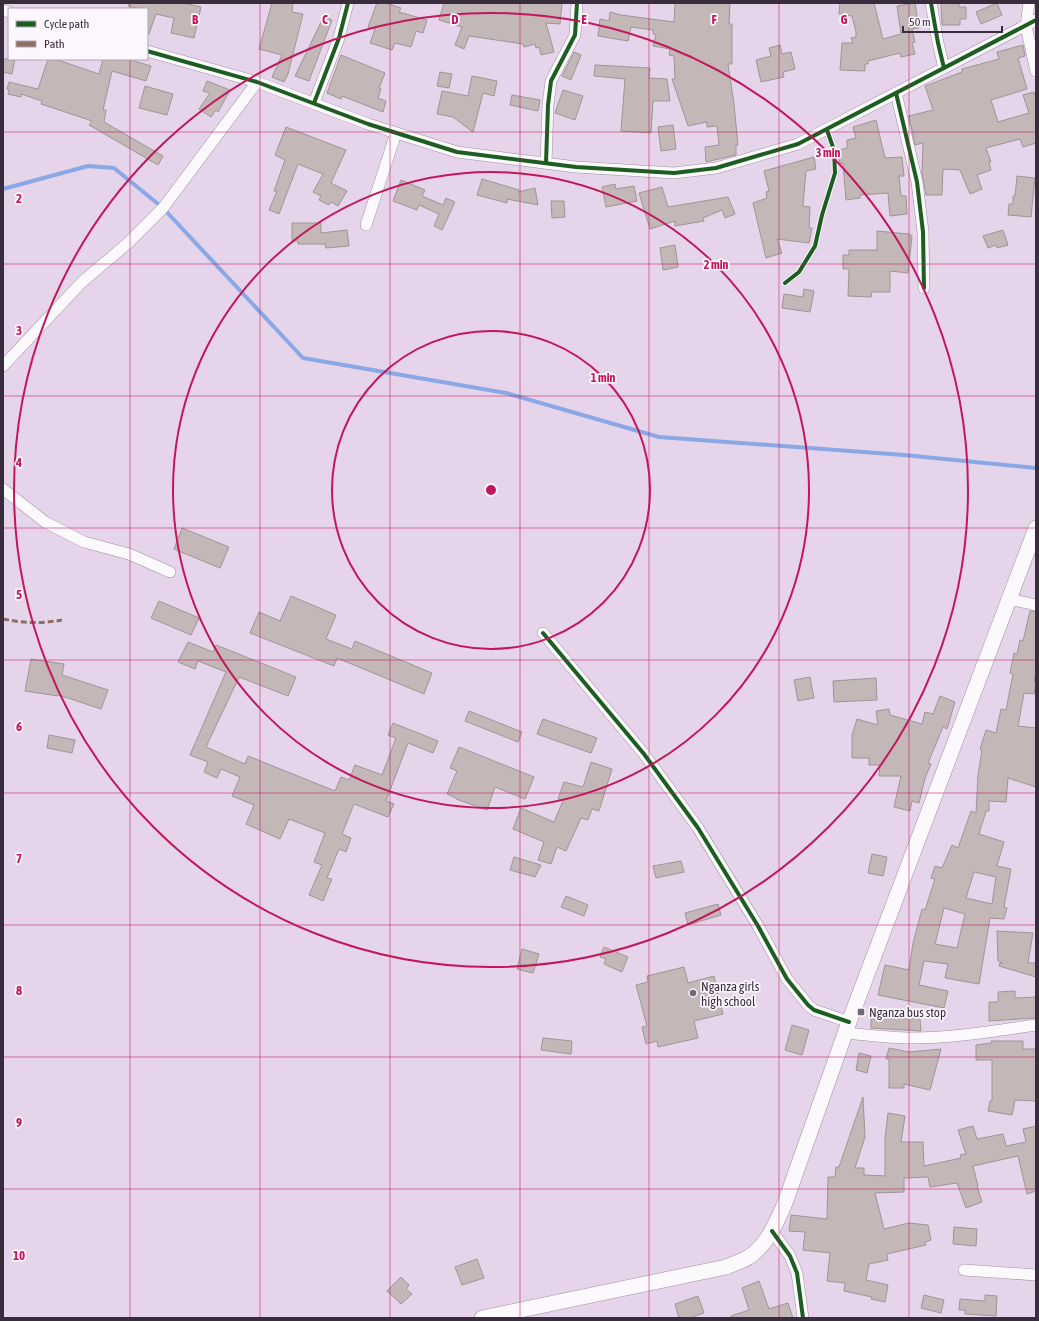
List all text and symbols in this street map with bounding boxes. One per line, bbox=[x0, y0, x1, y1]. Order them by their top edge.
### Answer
legend bbox=[8, 8, 148, 60]
scale bar bbox=[903, 8, 1002, 34]
text: B bbox=[192, 12, 199, 27]
text: C bbox=[322, 12, 328, 27]
text: D bbox=[451, 12, 459, 27]
text: E bbox=[581, 12, 587, 27]
text: F bbox=[711, 12, 717, 27]
text: G bbox=[841, 12, 848, 27]
text: 50 m bbox=[909, 15, 931, 29]
text: Cycle path bbox=[44, 17, 89, 31]
text: Path bbox=[44, 37, 65, 51]
text: 3 min bbox=[816, 146, 840, 160]
text: 2 bbox=[16, 191, 22, 206]
text: 2 min bbox=[704, 258, 728, 272]
text: 3 bbox=[16, 323, 22, 338]
text: 1 min bbox=[591, 371, 615, 385]
text: 4 bbox=[15, 455, 22, 470]
centre of rings bbox=[484, 483, 498, 497]
text: 5 bbox=[16, 587, 22, 602]
text: 6 bbox=[16, 719, 22, 734]
text: 7 bbox=[16, 851, 22, 866]
place label: Nganza girls high school bbox=[701, 979, 760, 1009]
text: 8 bbox=[16, 983, 22, 998]
marker: Nganza girls high school bbox=[688, 988, 698, 998]
place label: Nganza bus stop bbox=[869, 1005, 946, 1020]
marker: Nganza bus stop bbox=[856, 1007, 866, 1017]
text: 9 bbox=[16, 1115, 22, 1130]
text: 10 bbox=[13, 1248, 25, 1263]

